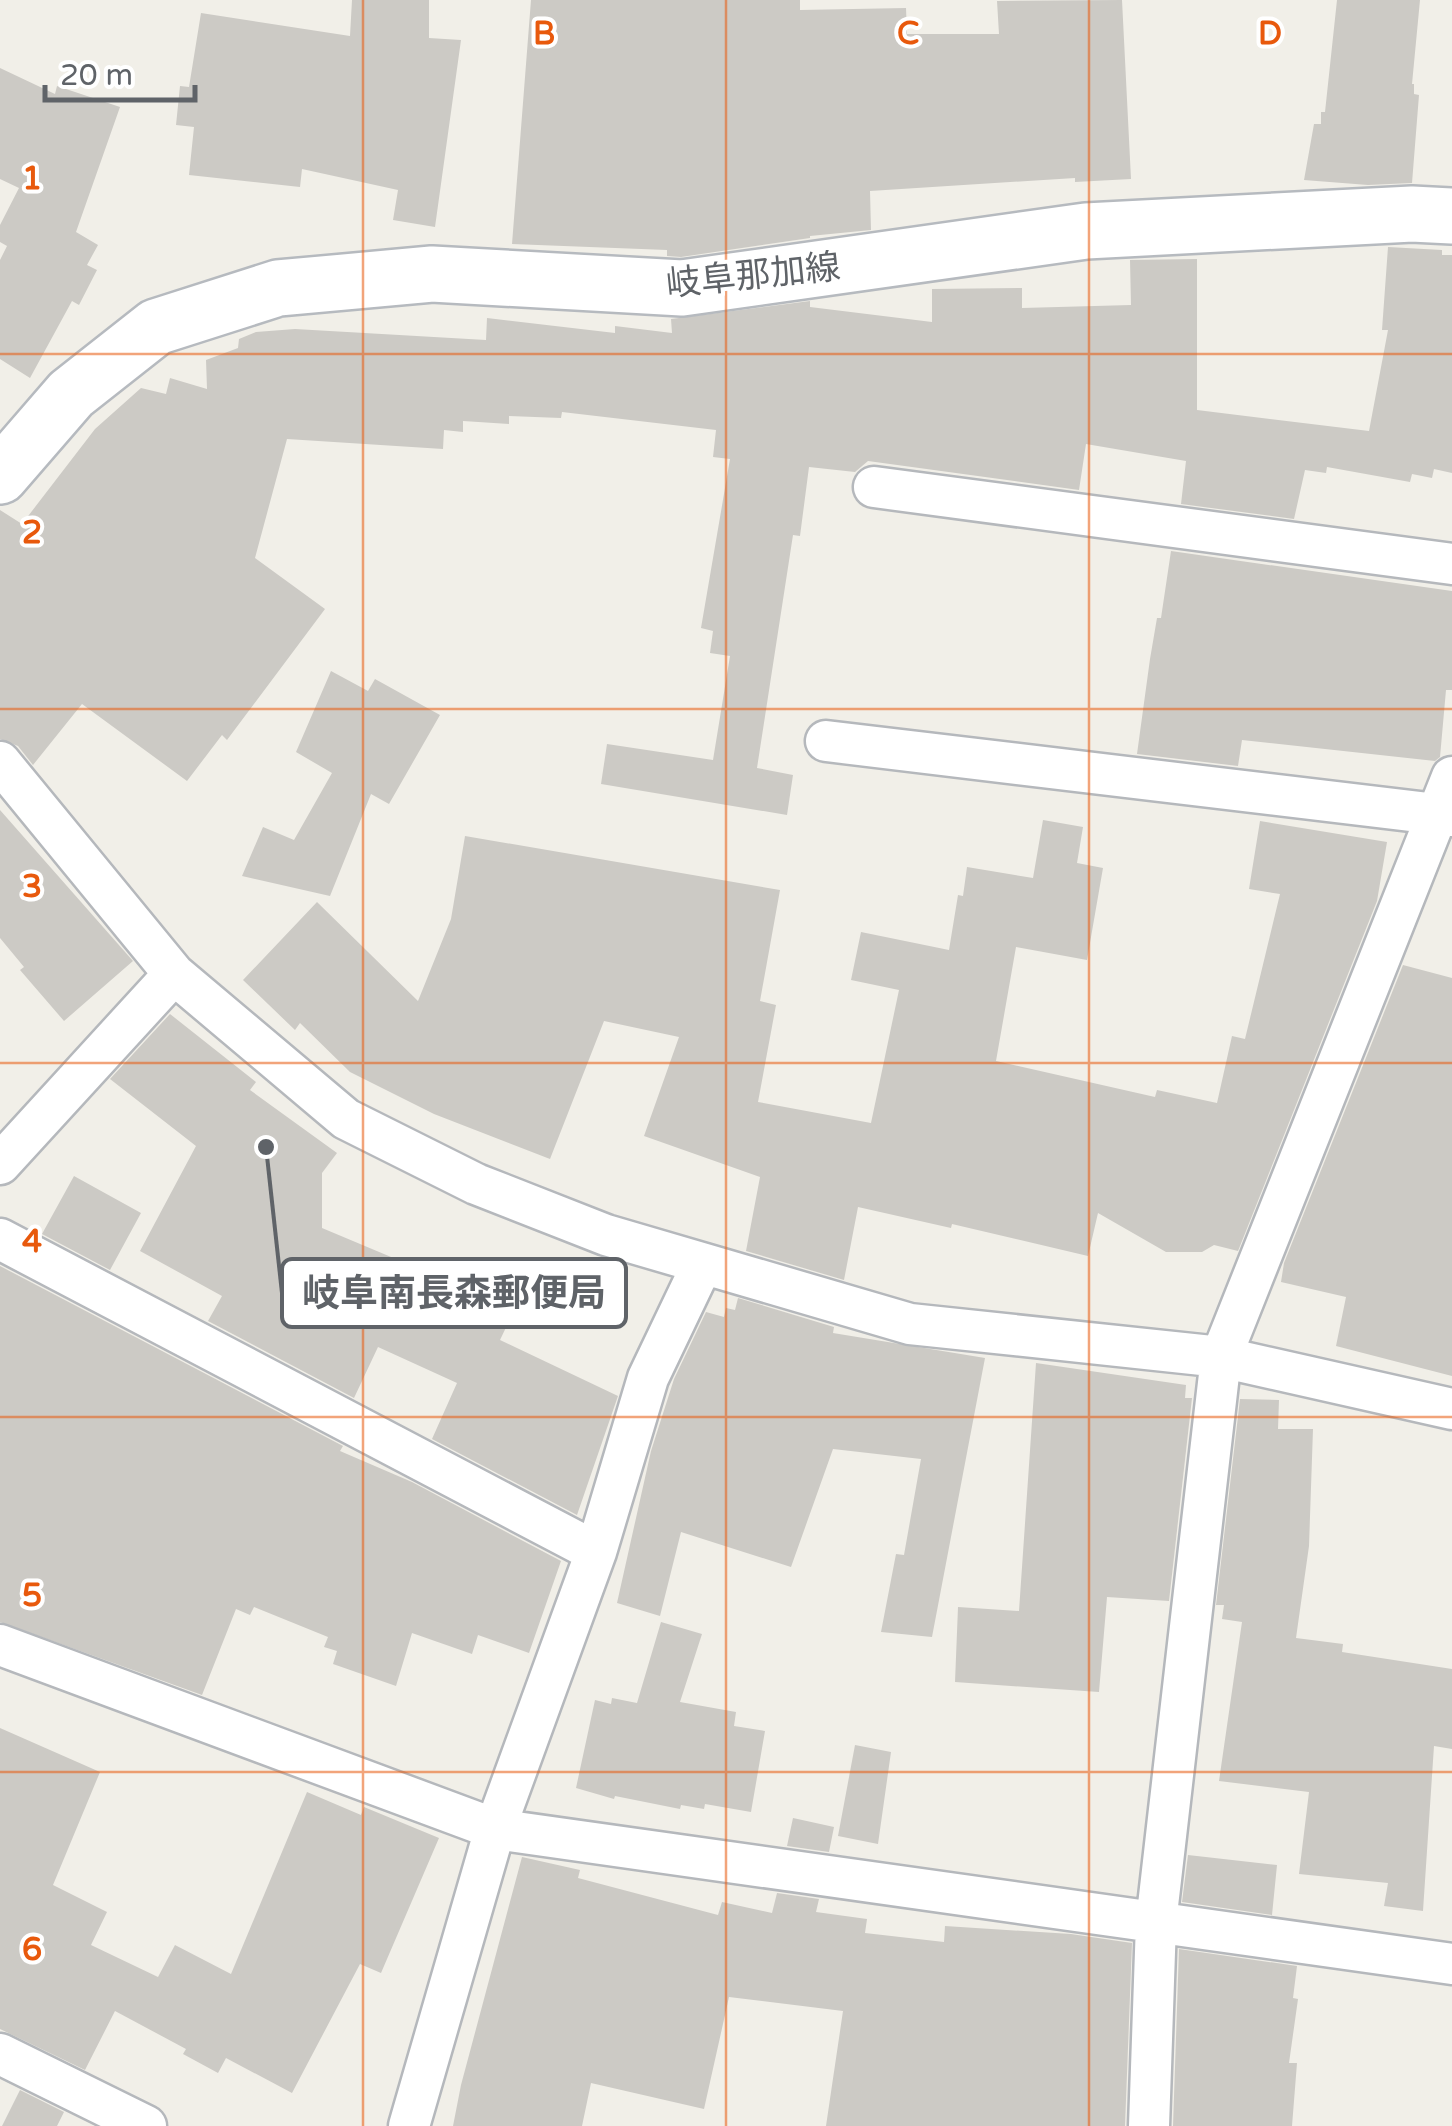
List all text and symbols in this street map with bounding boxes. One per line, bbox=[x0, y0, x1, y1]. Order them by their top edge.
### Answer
text: B bbox=[533, 15, 555, 53]
text: C bbox=[897, 15, 919, 53]
text: D bbox=[1258, 15, 1282, 53]
scale bar bbox=[45, 40, 195, 102]
text: 20 m bbox=[60, 57, 133, 94]
text: 1 bbox=[22, 160, 42, 198]
street label: 岐阜那加線 bbox=[664, 246, 842, 306]
text: 2 bbox=[22, 514, 42, 552]
text: 3 bbox=[22, 868, 42, 906]
text: 4 bbox=[22, 1223, 42, 1261]
callout: 岐阜南長森郵便局 bbox=[282, 1259, 626, 1327]
text: 岐阜南長森郵便局 bbox=[302, 1271, 606, 1317]
text: 5 bbox=[22, 1577, 42, 1615]
text: 6 bbox=[22, 1931, 42, 1969]

